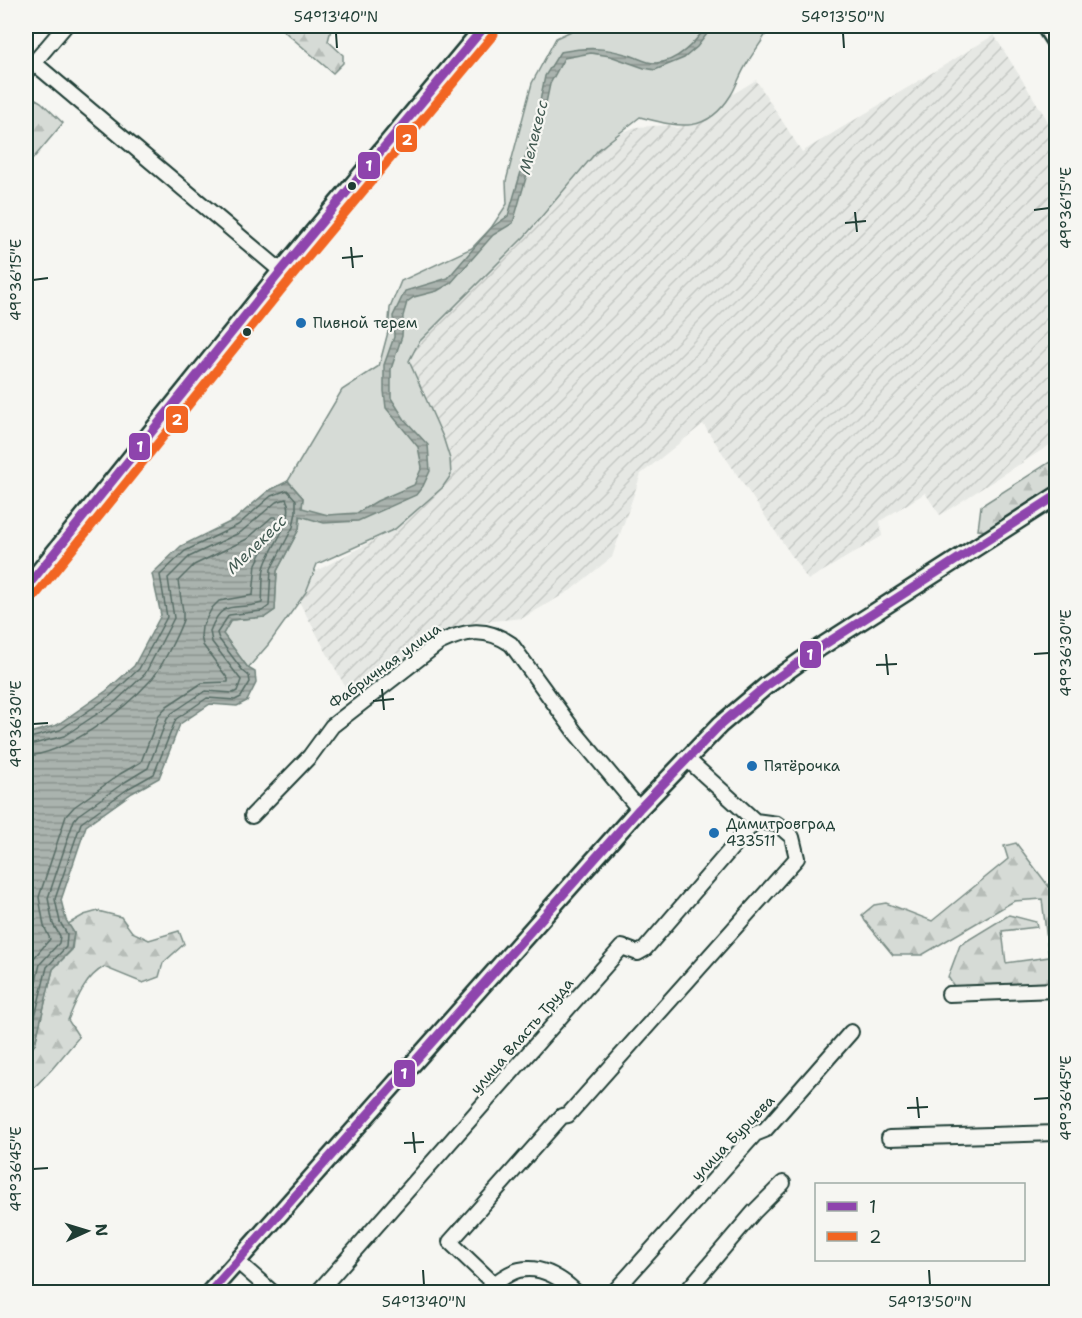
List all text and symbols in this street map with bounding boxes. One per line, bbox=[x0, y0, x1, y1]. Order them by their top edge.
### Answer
text: 54°13'40"N bbox=[294, 7, 378, 27]
text: 54°13'50"N bbox=[801, 7, 885, 27]
water label: Мелекесс bbox=[514, 98, 553, 176]
line badge: 2 bbox=[395, 124, 418, 153]
text: 2 bbox=[401, 129, 413, 150]
line badge: 1 bbox=[357, 151, 381, 180]
text: 1 bbox=[365, 155, 373, 176]
text: 49°36'15"E bbox=[1056, 167, 1076, 249]
unlabelled marker bbox=[346, 180, 358, 192]
text: 49°36'15"E bbox=[6, 239, 26, 321]
place label: Пивной терем bbox=[313, 313, 418, 333]
marker: Пивной терем bbox=[294, 316, 308, 330]
unlabelled marker bbox=[241, 326, 253, 338]
line badge: 2 bbox=[165, 405, 189, 434]
text: 2 bbox=[171, 409, 183, 430]
line badge: 1 bbox=[128, 432, 151, 461]
text: 1 bbox=[136, 436, 144, 457]
water label: Мелекесс bbox=[222, 510, 291, 578]
text: 49°36'30"E bbox=[1056, 609, 1076, 697]
street label: Фабричная улица bbox=[325, 618, 446, 713]
line badge: 1 bbox=[799, 640, 822, 669]
text: 1 bbox=[806, 644, 814, 665]
text: 49°36'30"E bbox=[6, 680, 26, 768]
place label: Пятёрочка bbox=[764, 756, 841, 776]
marker: Пятёрочка bbox=[745, 759, 759, 773]
place label: Димитровград 433511 bbox=[726, 814, 836, 851]
marker: Димитровград 433511 bbox=[707, 826, 721, 840]
street label: улица Власть Труда bbox=[466, 973, 578, 1098]
text: 49°36'45"E bbox=[1056, 1055, 1076, 1141]
line badge: 1 bbox=[393, 1059, 416, 1088]
text: 1 bbox=[400, 1063, 408, 1084]
street label: улица Бурцева bbox=[687, 1090, 780, 1185]
text: 49°36'45"E bbox=[6, 1126, 26, 1212]
legend bbox=[815, 1183, 1025, 1261]
text: 1 bbox=[869, 1195, 877, 1219]
north arrow bbox=[57, 1201, 117, 1261]
text: N bbox=[91, 1223, 112, 1237]
text: 2 bbox=[869, 1225, 882, 1249]
text: 54°13'40"N bbox=[382, 1292, 466, 1312]
text: 54°13'50"N bbox=[888, 1292, 972, 1312]

